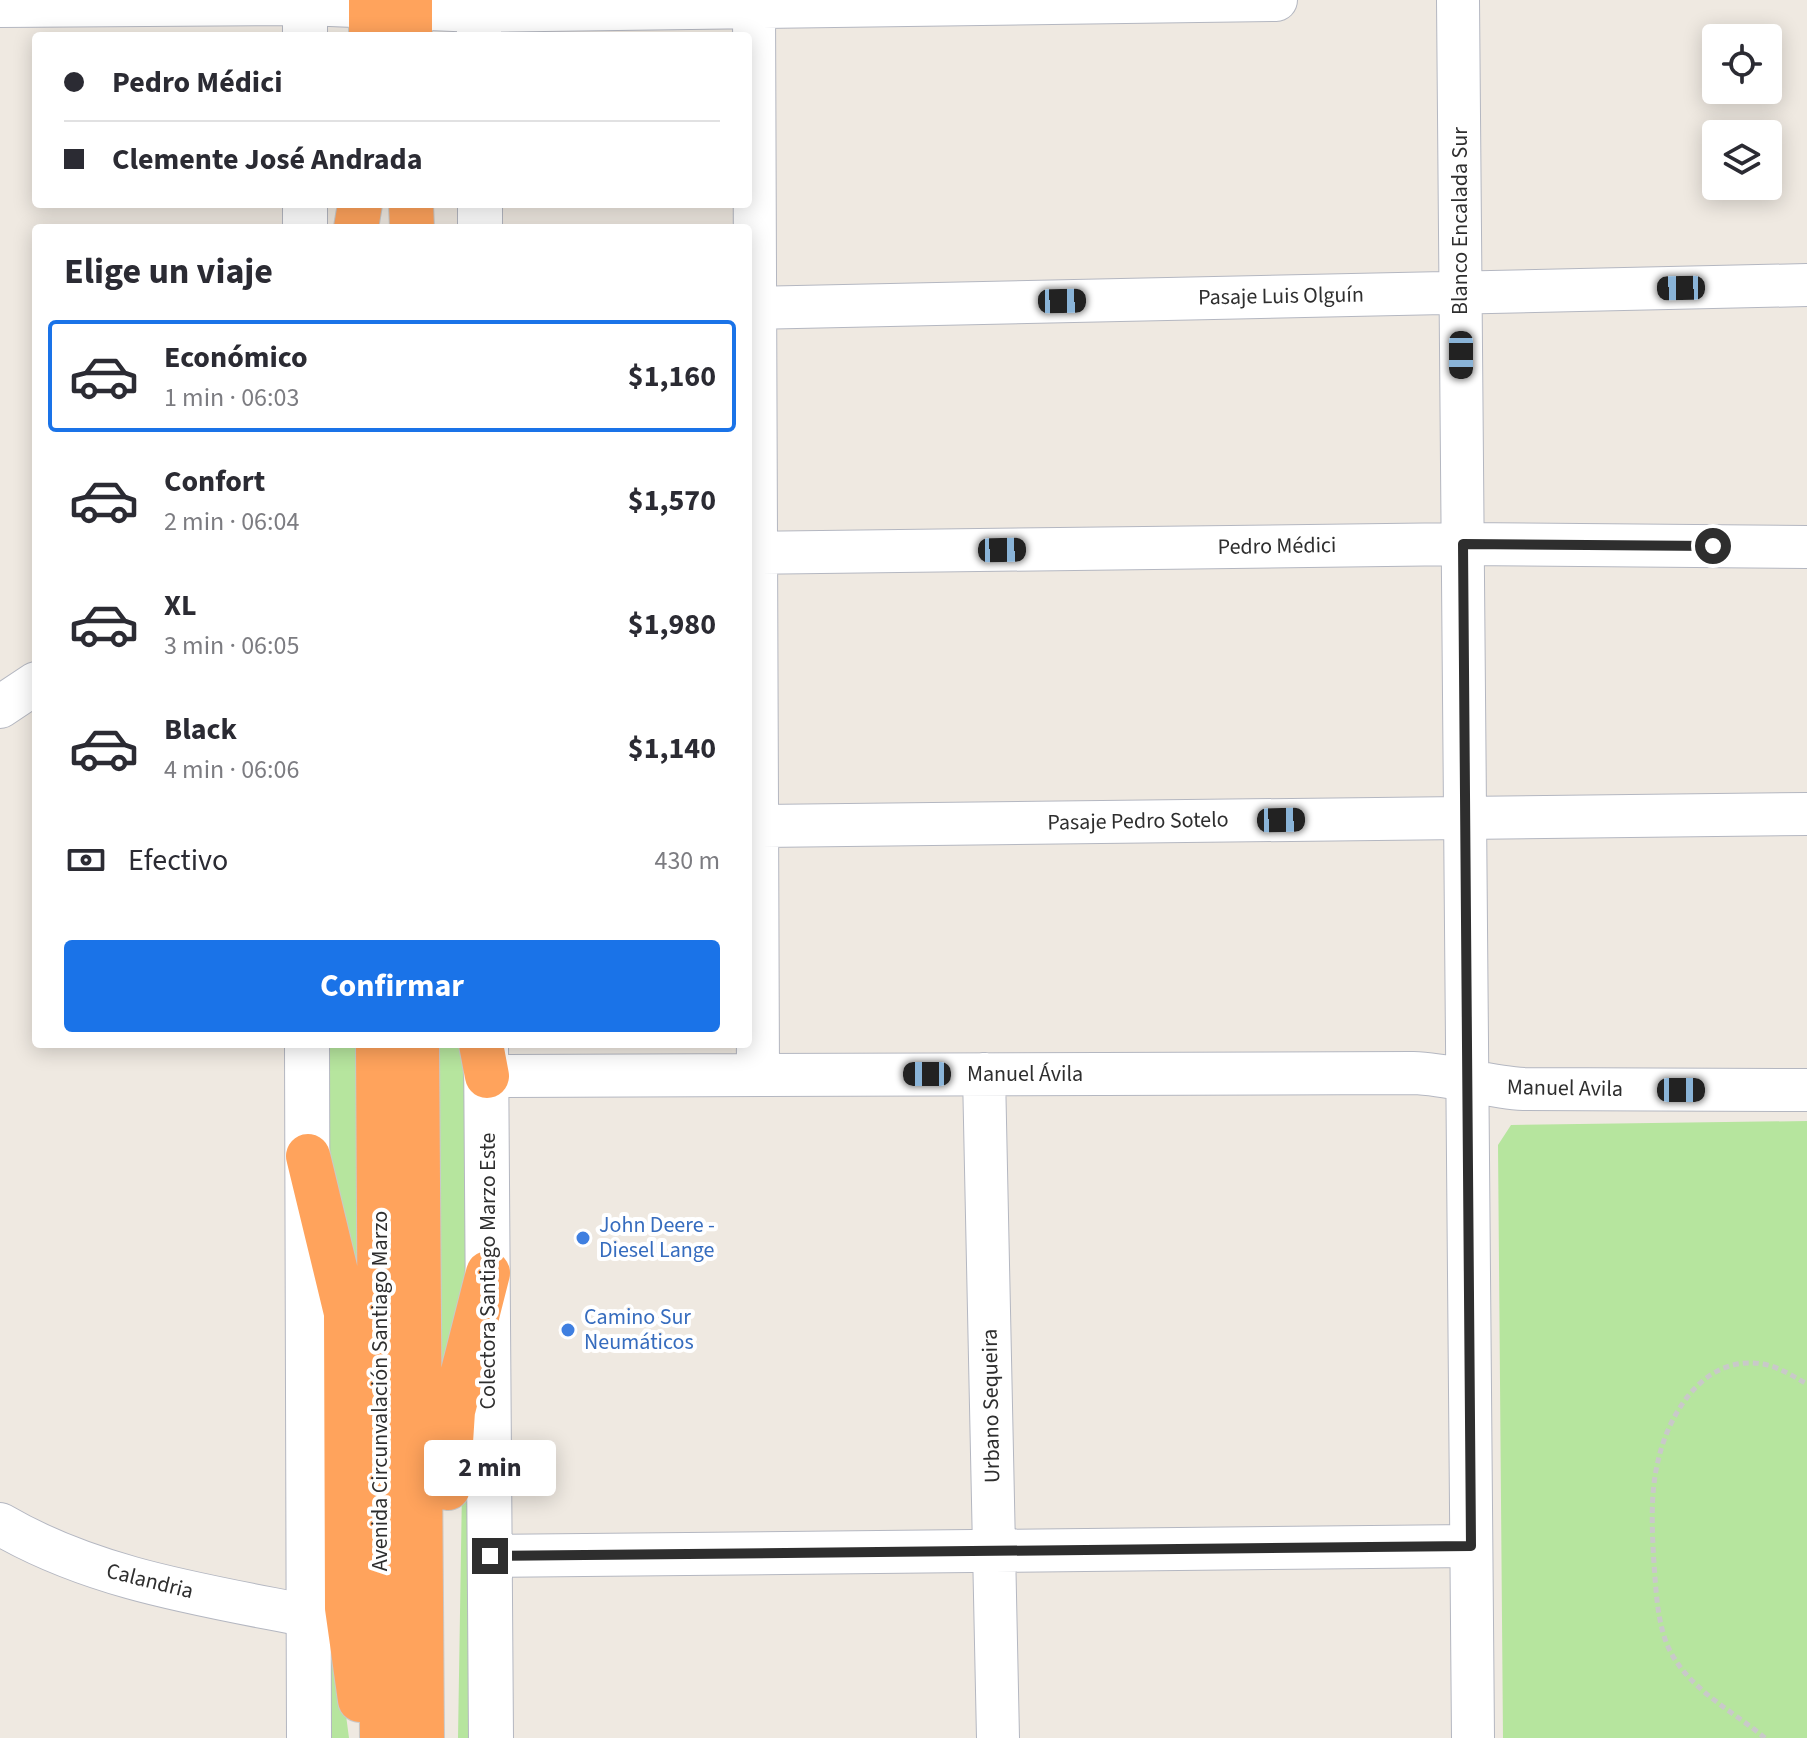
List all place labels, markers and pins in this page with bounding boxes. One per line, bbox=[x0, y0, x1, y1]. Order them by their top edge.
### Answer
place label: John Deere - Diesel Lange bbox=[599, 1209, 715, 1266]
marker: John Deere - Diesel Lange bbox=[574, 1229, 592, 1247]
place label: Camino Sur Neumáticos bbox=[584, 1301, 694, 1358]
marker: Camino Sur Neumáticos bbox=[559, 1321, 577, 1339]

